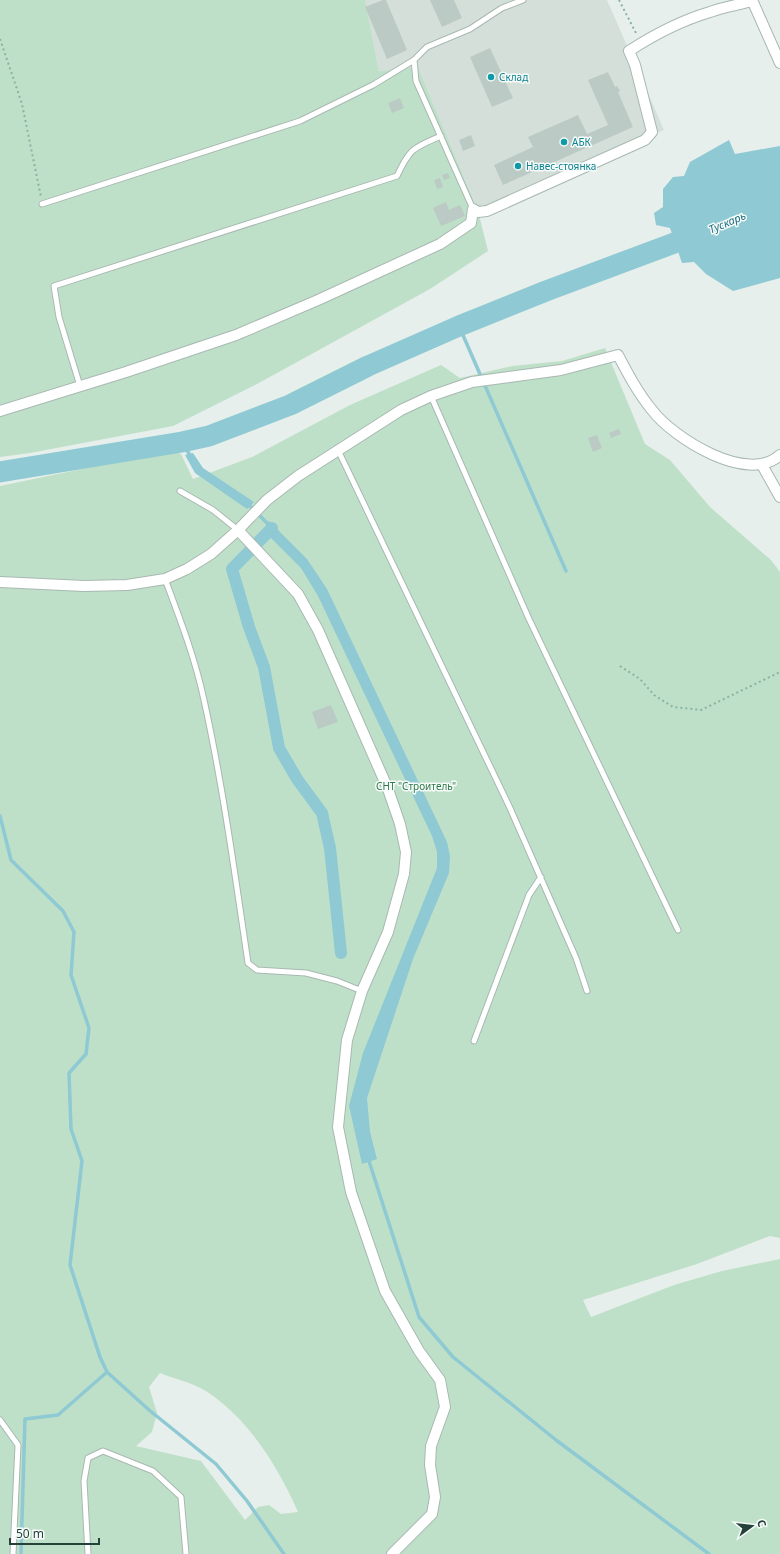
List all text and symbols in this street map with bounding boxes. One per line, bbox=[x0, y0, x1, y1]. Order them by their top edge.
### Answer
place label: Склад bbox=[499, 70, 528, 84]
marker: Склад bbox=[486, 72, 496, 82]
place label: АБК bbox=[572, 135, 592, 149]
marker: АБК bbox=[559, 137, 569, 147]
place label: Навес-стоянка bbox=[526, 159, 596, 173]
marker: Навес-стоянка bbox=[513, 161, 523, 171]
water label: Тускарь bbox=[706, 207, 748, 237]
park label: СНТ "Строитель" bbox=[376, 779, 456, 793]
north arrow bbox=[732, 1506, 772, 1546]
text: С bbox=[754, 1518, 770, 1529]
scale bar bbox=[10, 1520, 99, 1546]
text: 50 m bbox=[16, 1525, 44, 1542]

